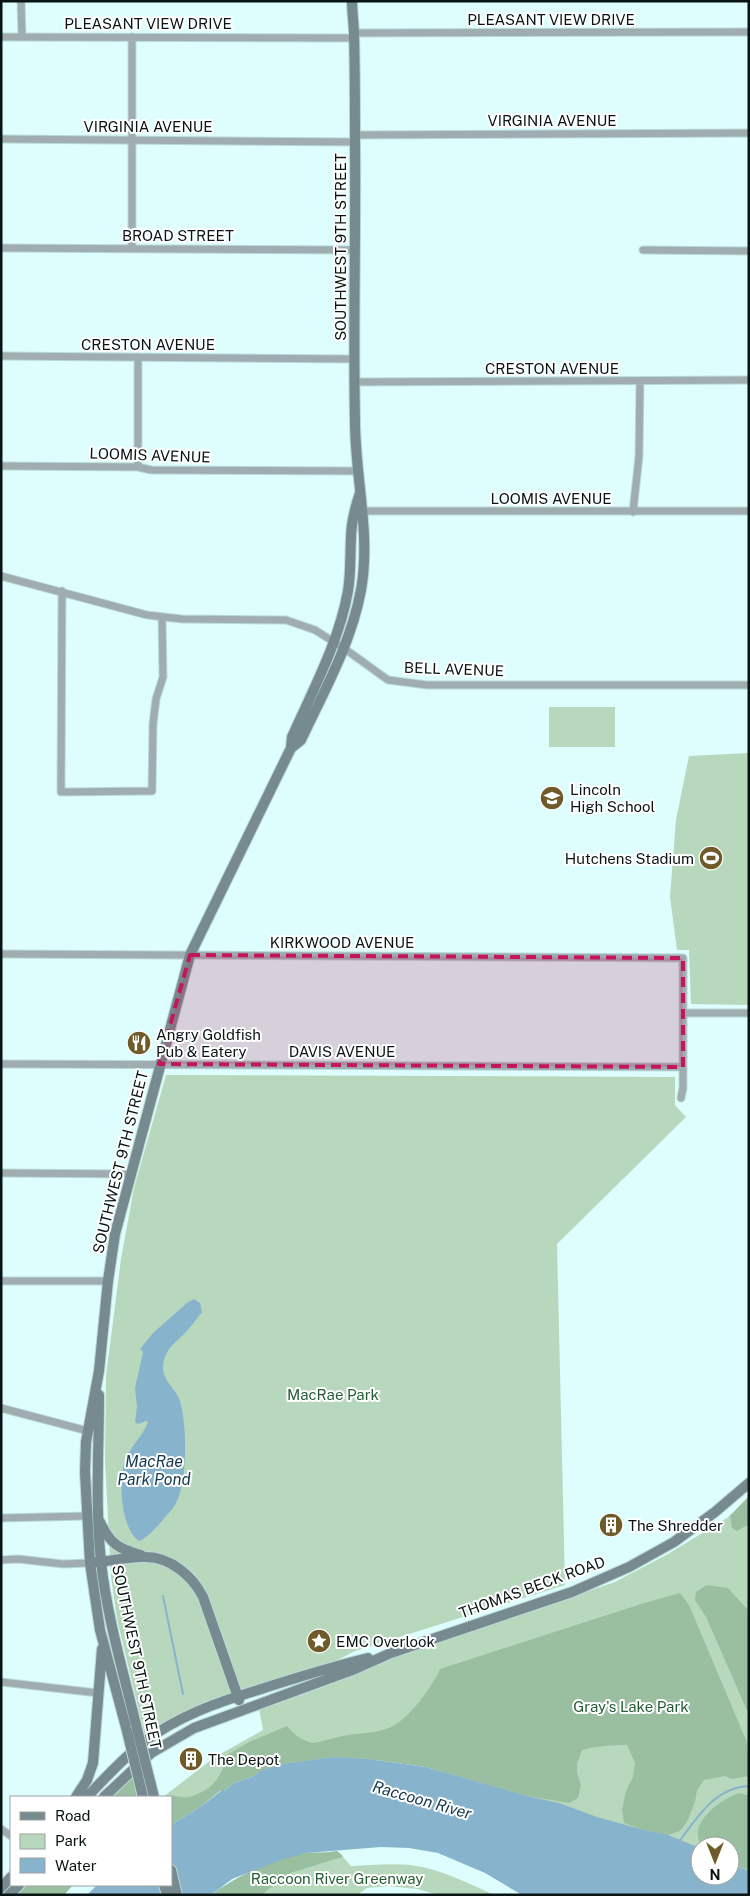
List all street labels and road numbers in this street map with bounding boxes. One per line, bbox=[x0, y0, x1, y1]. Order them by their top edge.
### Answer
street label: PLEASANT VIEW DRIVE bbox=[467, 11, 635, 28]
street label: PLEASANT VIEW DRIVE bbox=[64, 15, 232, 32]
street label: VIRGINIA AVENUE bbox=[488, 112, 616, 129]
street label: VIRGINIA AVENUE bbox=[84, 118, 212, 135]
street label: SOUTHWEST 9TH STREET bbox=[332, 153, 349, 341]
street label: BROAD STREET bbox=[122, 227, 234, 244]
street label: CRESTON AVENUE bbox=[81, 336, 215, 353]
street label: CRESTON AVENUE bbox=[485, 360, 619, 377]
street label: LOOMIS AVENUE bbox=[89, 444, 211, 466]
street label: LOOMIS AVENUE bbox=[490, 490, 612, 507]
street label: BELL AVENUE bbox=[404, 659, 504, 679]
street label: KIRKWOOD AVENUE bbox=[270, 934, 414, 951]
street label: DAVIS AVENUE bbox=[289, 1043, 395, 1060]
street label: SOUTHWEST 9TH STREET bbox=[89, 1069, 151, 1255]
street label: THOMAS BECK ROAD bbox=[457, 1553, 607, 1621]
street label: SOUTHWEST 9TH STREET bbox=[109, 1563, 165, 1751]

